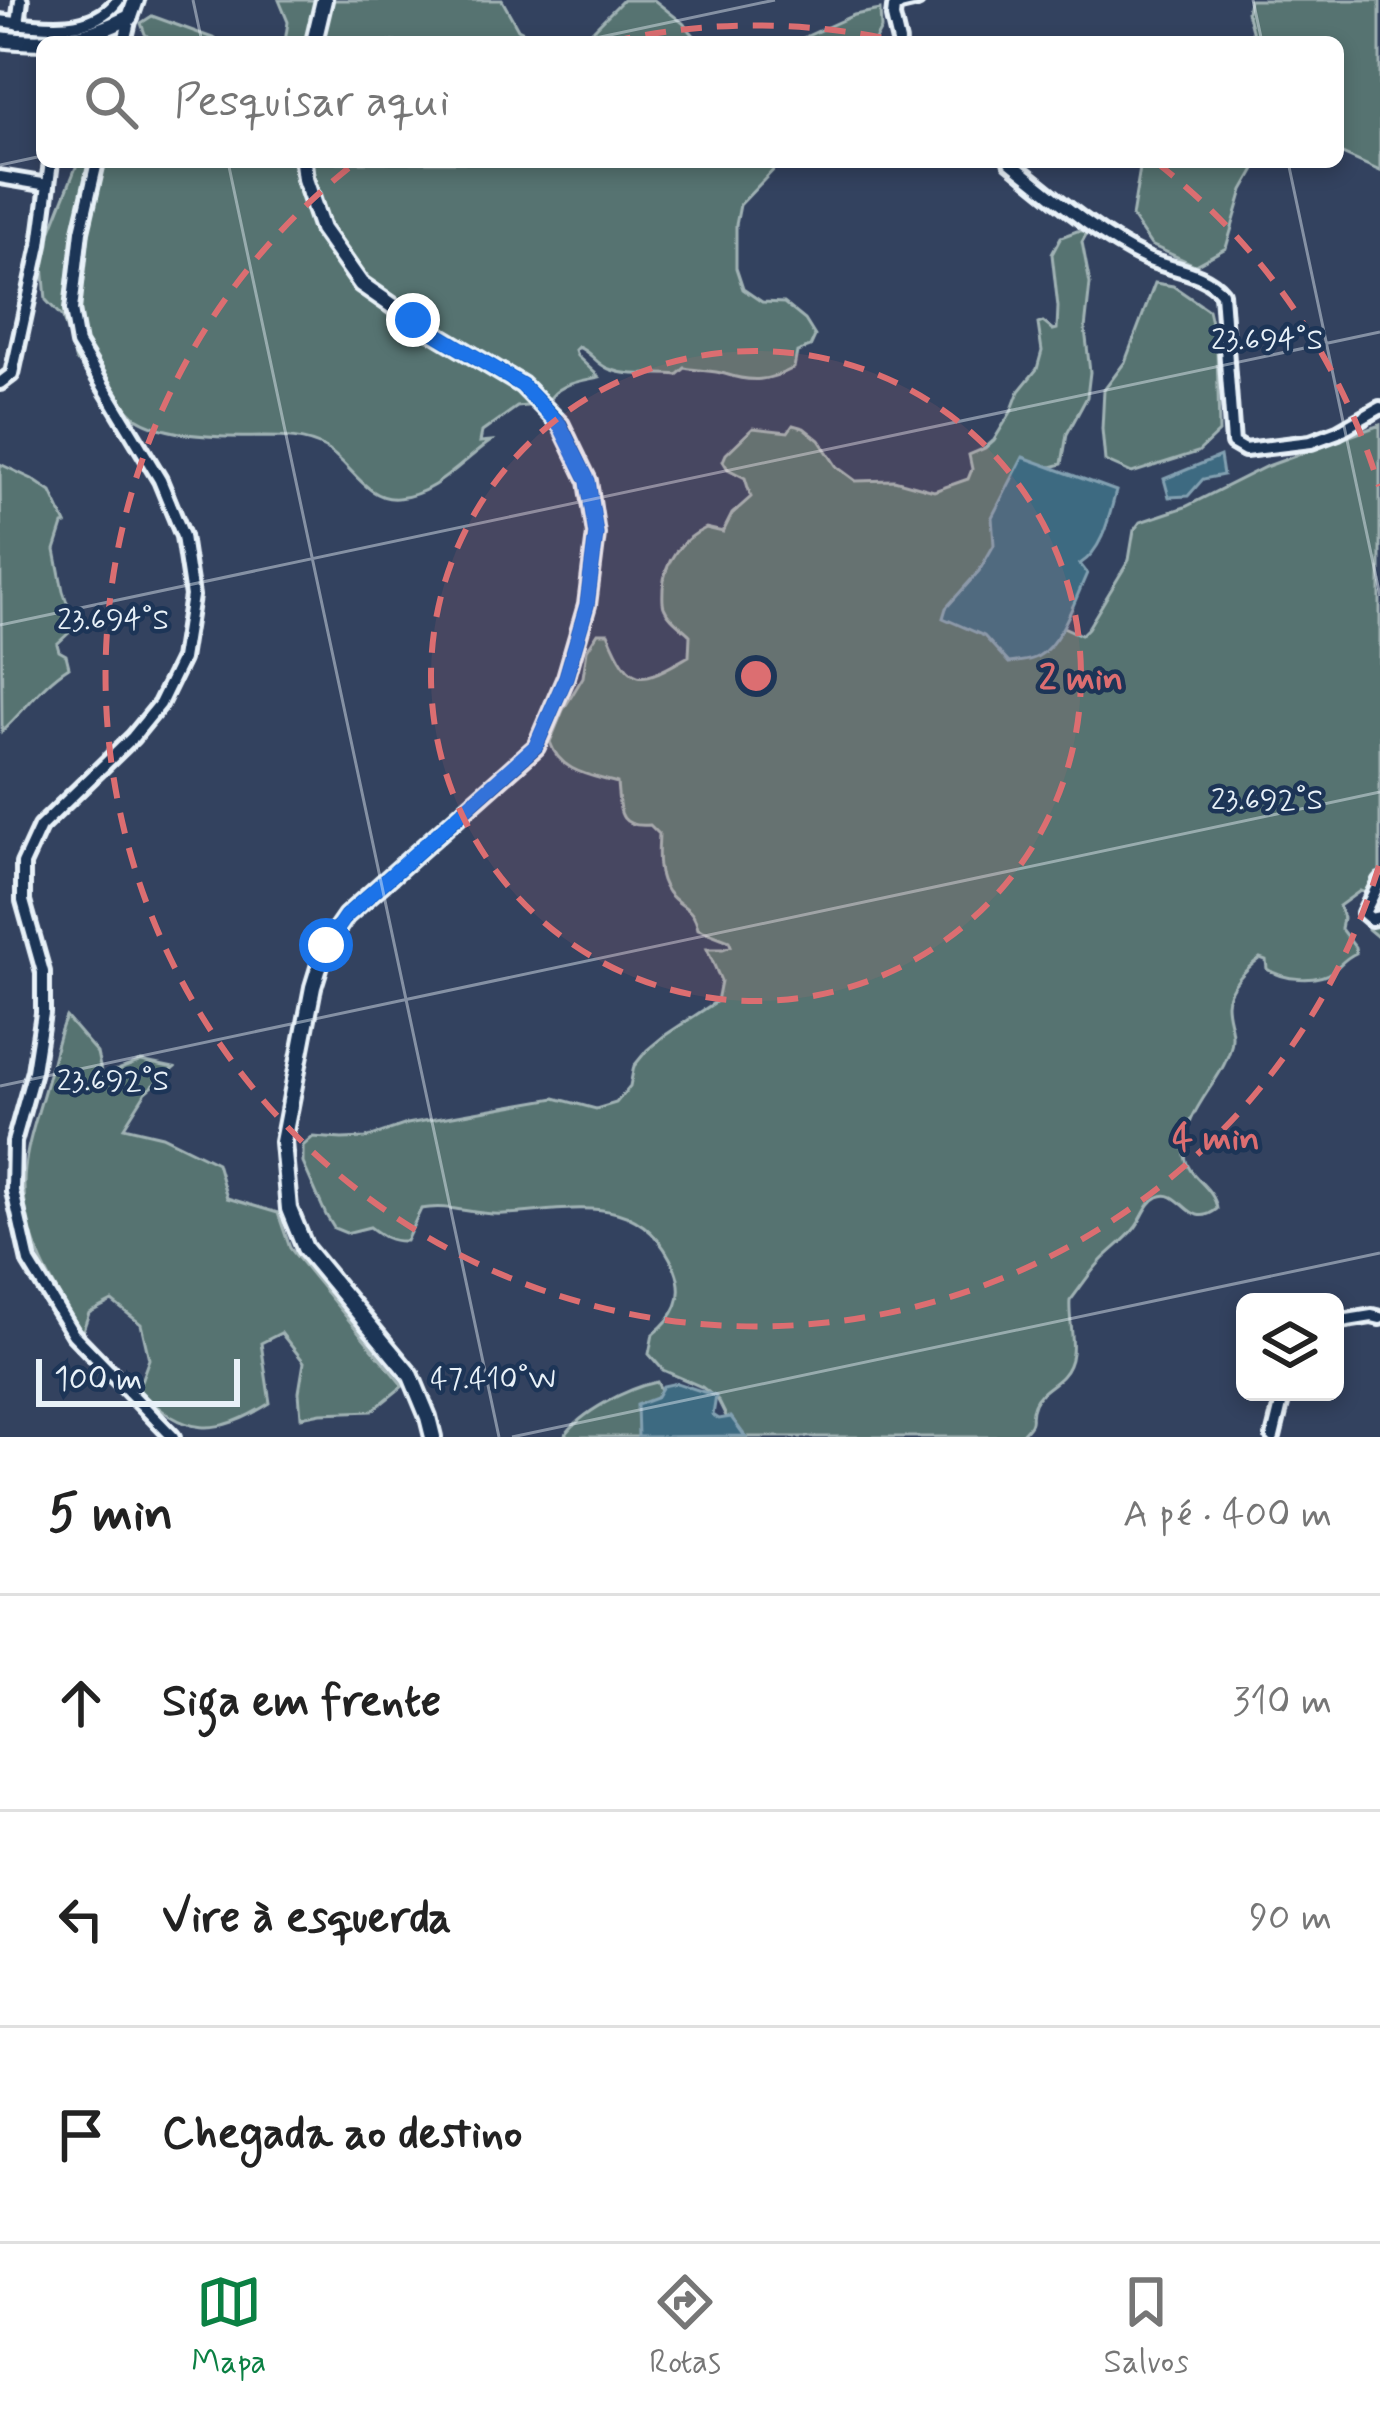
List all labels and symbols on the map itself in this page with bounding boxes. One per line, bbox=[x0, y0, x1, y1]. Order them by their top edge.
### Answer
route end bbox=[386, 293, 440, 347]
text: 23.694°S bbox=[1211, 321, 1323, 360]
text: 23.694°S bbox=[57, 601, 169, 640]
centre of rings bbox=[735, 655, 777, 697]
text: 2 min bbox=[1039, 656, 1123, 703]
text: 23.692°S bbox=[1211, 781, 1323, 820]
route start bbox=[299, 918, 353, 972]
text: 23.692°S bbox=[57, 1062, 169, 1101]
text: 4 min bbox=[1172, 1116, 1260, 1163]
scale bar bbox=[36, 1353, 240, 1406]
text: 47.410°W bbox=[430, 1360, 556, 1399]

